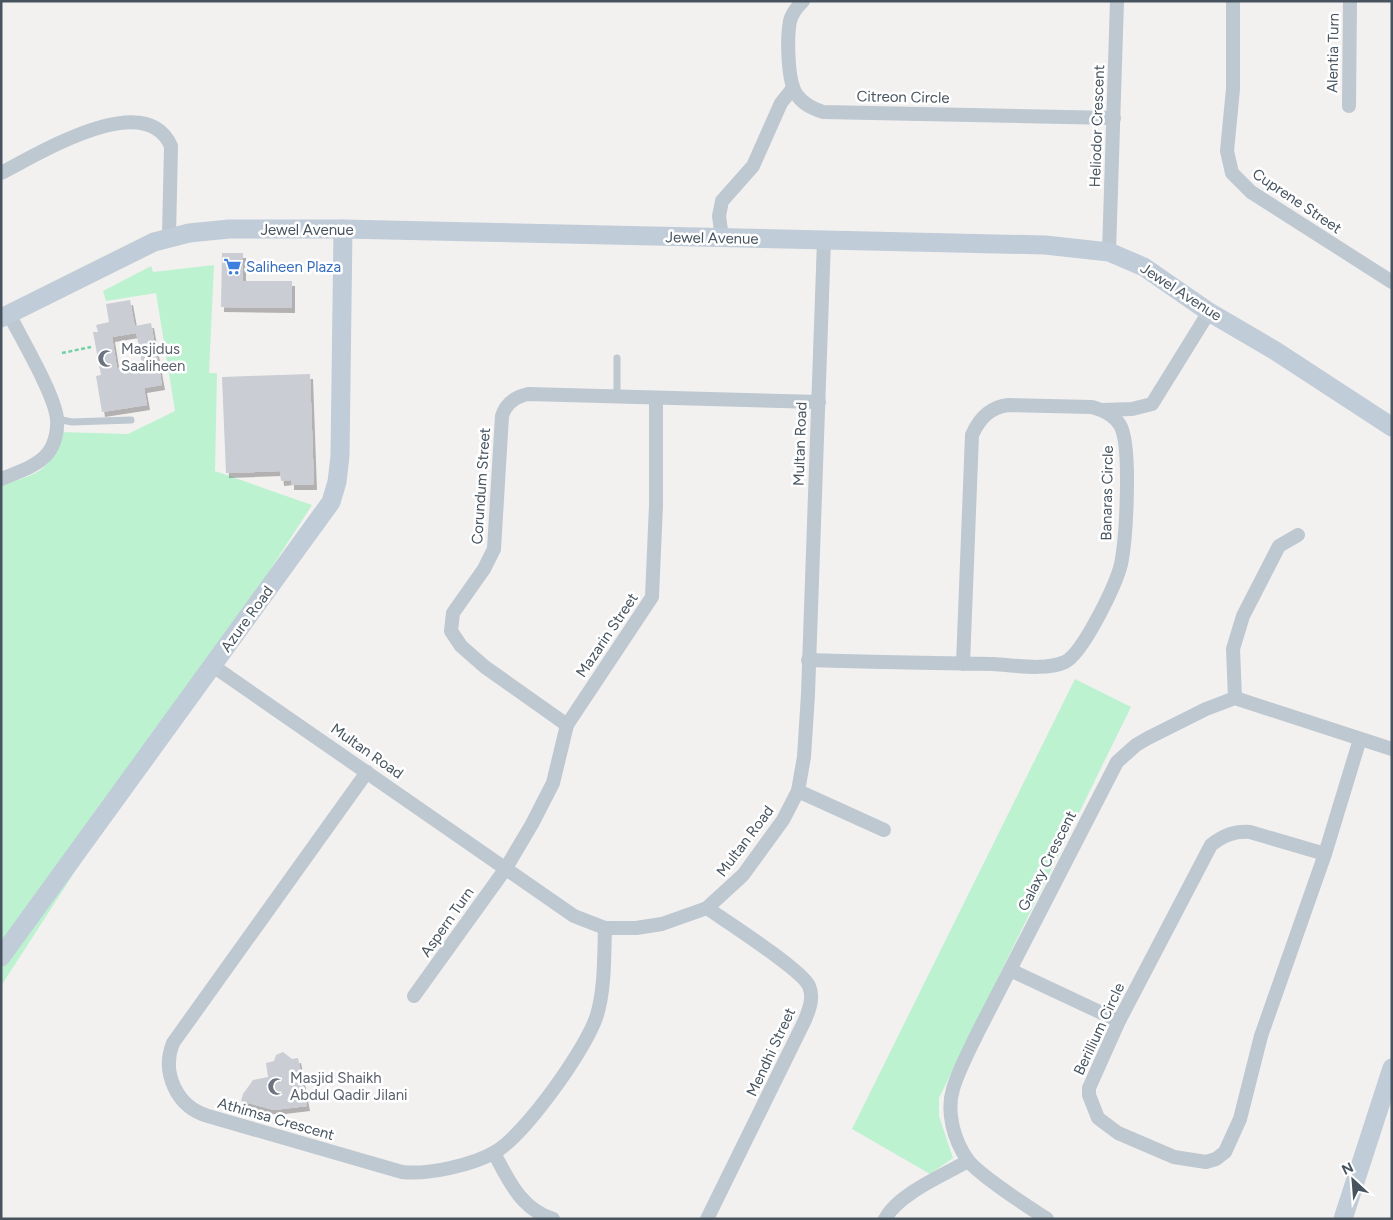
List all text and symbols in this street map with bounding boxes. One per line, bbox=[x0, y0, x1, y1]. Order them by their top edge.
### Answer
street label: Alentia Turn bbox=[1323, 13, 1343, 93]
street label: Heliodor Crescent bbox=[1086, 64, 1108, 188]
street label: Citreon Circle bbox=[856, 87, 950, 107]
street label: Cuprene Street bbox=[1249, 165, 1345, 238]
street label: Jewel Avenue bbox=[260, 221, 354, 239]
street label: Jewel Avenue bbox=[665, 228, 759, 248]
supermarket icon: Saliheen Plaza bbox=[222, 257, 242, 277]
place label: Saliheen Plaza bbox=[246, 258, 341, 276]
street label: Jewel Avenue bbox=[1137, 259, 1225, 325]
place label: Masjidus Saaliheen bbox=[121, 340, 185, 375]
mosque icon: Masjidus Saaliheen bbox=[97, 348, 117, 368]
street label: Multan Road bbox=[790, 402, 810, 486]
street label: Corundum Street bbox=[468, 427, 494, 545]
street label: Banaras Circle bbox=[1097, 445, 1117, 541]
street label: Azure Road bbox=[217, 582, 277, 656]
street label: Mazarin Street bbox=[572, 589, 642, 681]
street label: Multan Road bbox=[327, 719, 407, 783]
street label: Multan Road bbox=[712, 802, 778, 880]
street label: Galaxy Crescent bbox=[1014, 808, 1080, 914]
street label: Aspern Turn bbox=[416, 884, 478, 960]
street label: Berillium Circle bbox=[1070, 980, 1128, 1078]
street label: Mendhi Street bbox=[743, 1005, 799, 1099]
place label: Masjid Shaikh Abdul Qadir Jilani bbox=[290, 1069, 408, 1104]
mosque icon: Masjid Shaikh Abdul Qadir Jilani bbox=[266, 1077, 286, 1097]
street label: Athimsa Crescent bbox=[216, 1094, 337, 1144]
north arrow bbox=[1328, 1155, 1378, 1205]
text: N bbox=[1339, 1159, 1356, 1179]

